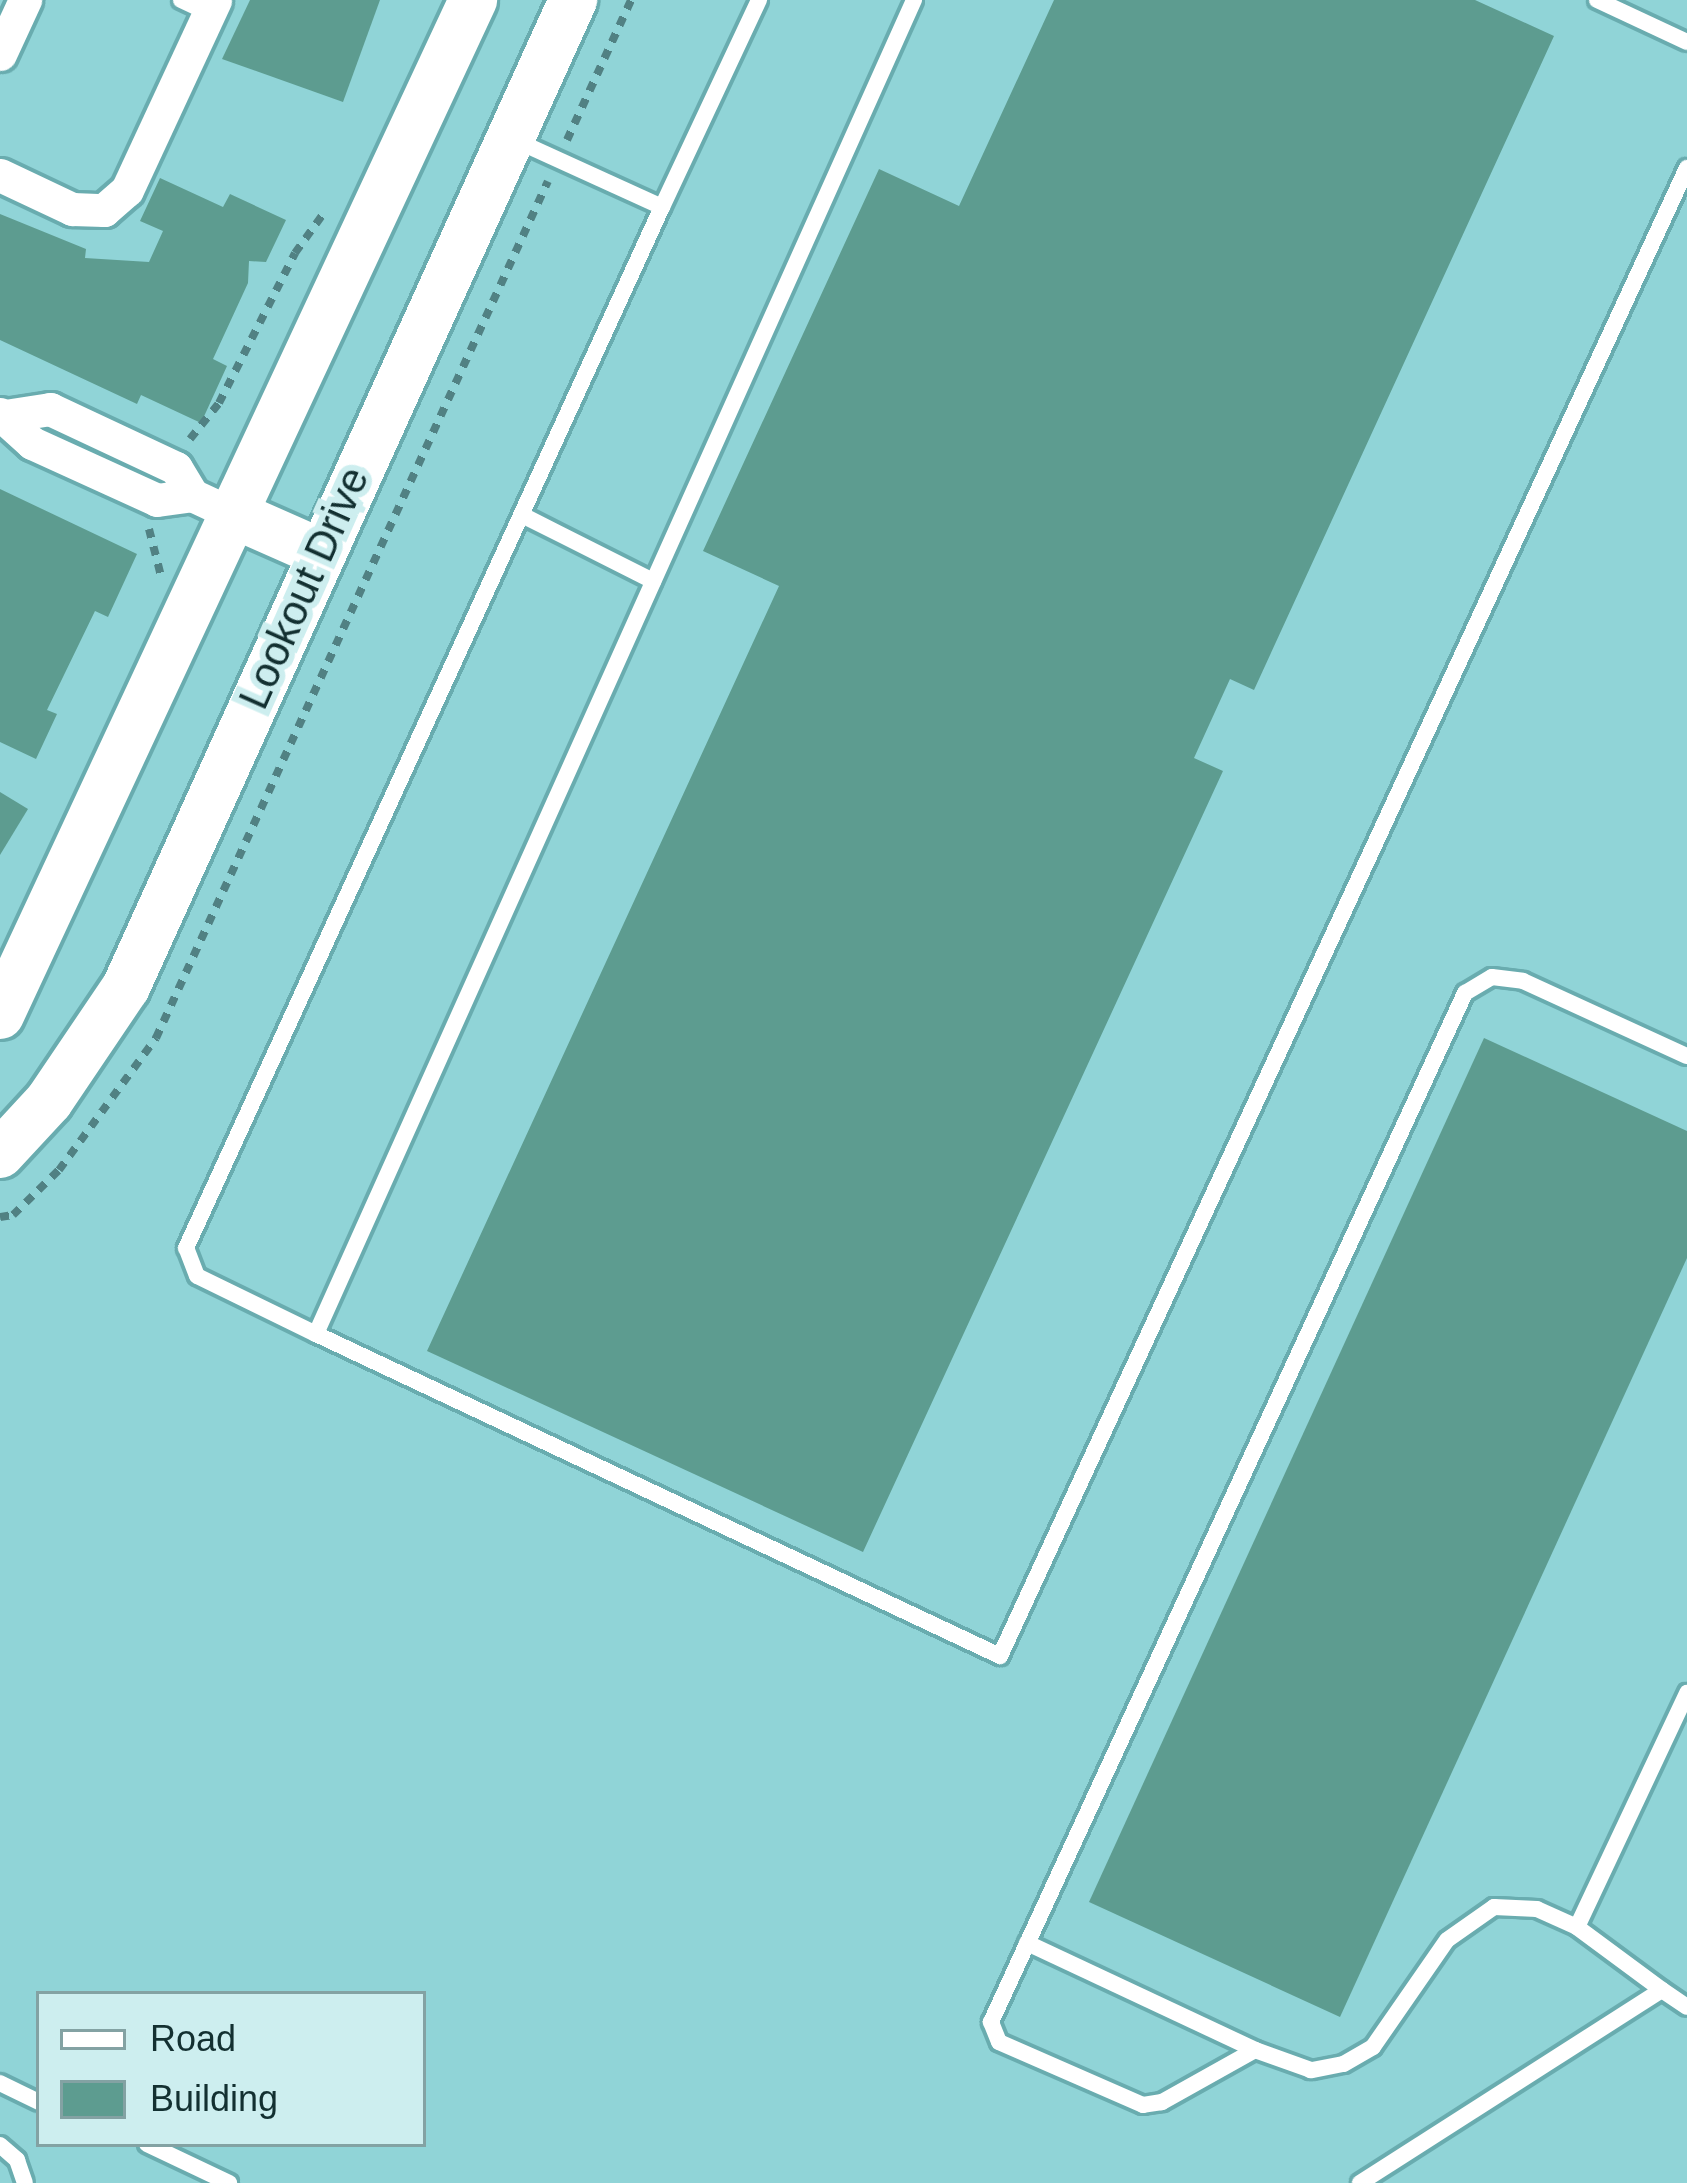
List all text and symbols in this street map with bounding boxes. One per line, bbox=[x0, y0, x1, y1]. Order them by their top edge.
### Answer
street label: Lookout Drive bbox=[228, 459, 380, 717]
legend bbox=[36, 1991, 426, 2147]
text: Road bbox=[150, 2018, 236, 2059]
text: Building bbox=[150, 2078, 278, 2119]

